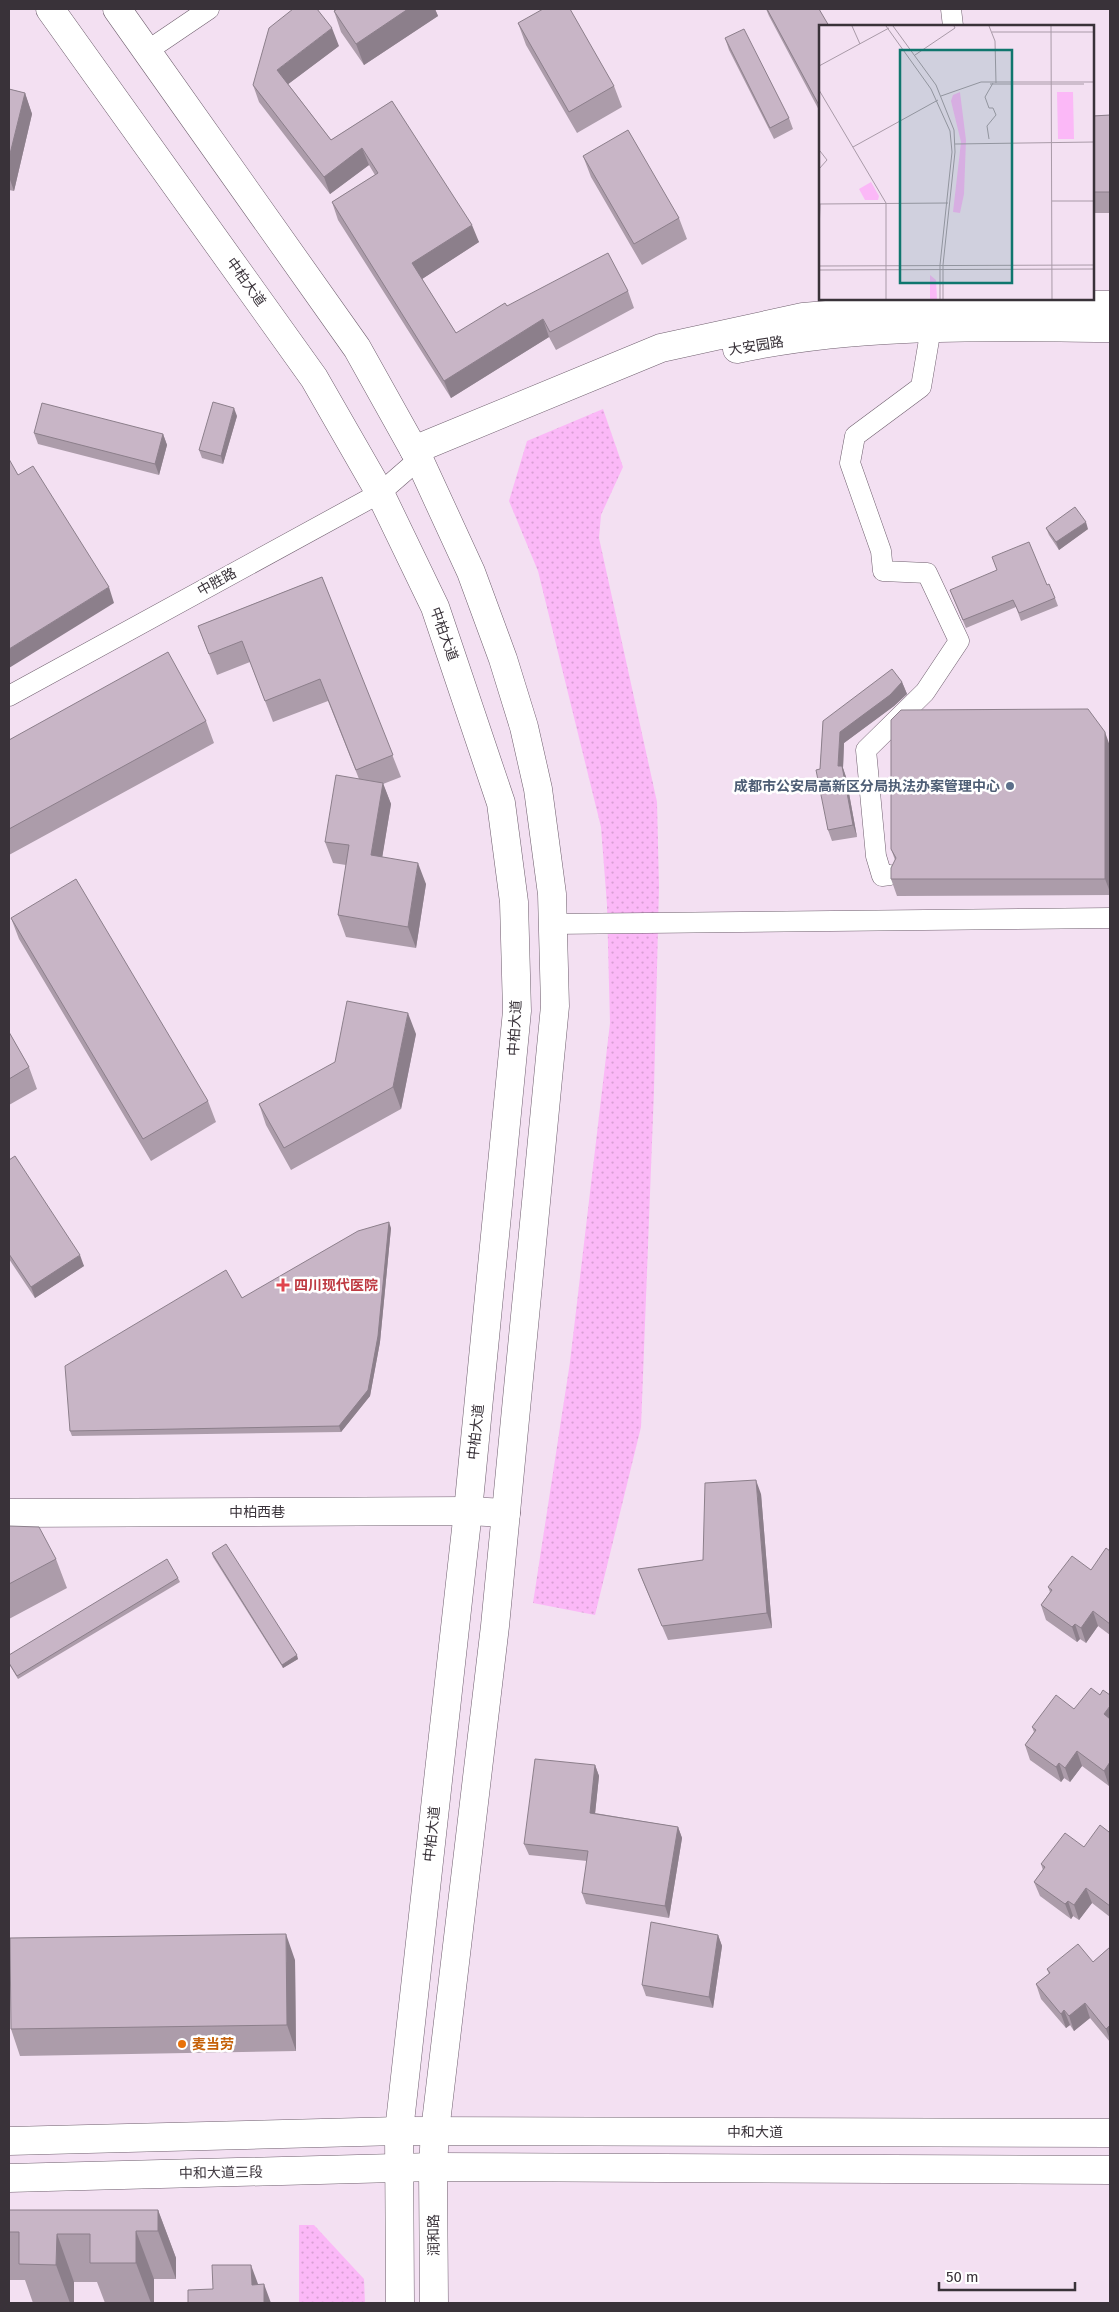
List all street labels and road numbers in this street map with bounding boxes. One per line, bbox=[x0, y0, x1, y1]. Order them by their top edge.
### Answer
street label: 中柏大道 bbox=[223, 254, 269, 310]
street label: 大安园路 bbox=[727, 333, 785, 359]
street label: 中胜路 bbox=[195, 564, 239, 600]
street label: 中柏大道 bbox=[426, 605, 462, 663]
street label: 中柏大道 bbox=[505, 1000, 525, 1056]
street label: 中柏大道 bbox=[465, 1403, 487, 1461]
street label: 中柏西巷 bbox=[229, 1504, 285, 1521]
street label: 中柏大道 bbox=[421, 1805, 443, 1863]
street label: 中和大道 bbox=[727, 2124, 783, 2141]
street label: 中和大道三段 bbox=[179, 2164, 263, 2182]
street label: 润和路 bbox=[425, 2214, 443, 2256]

